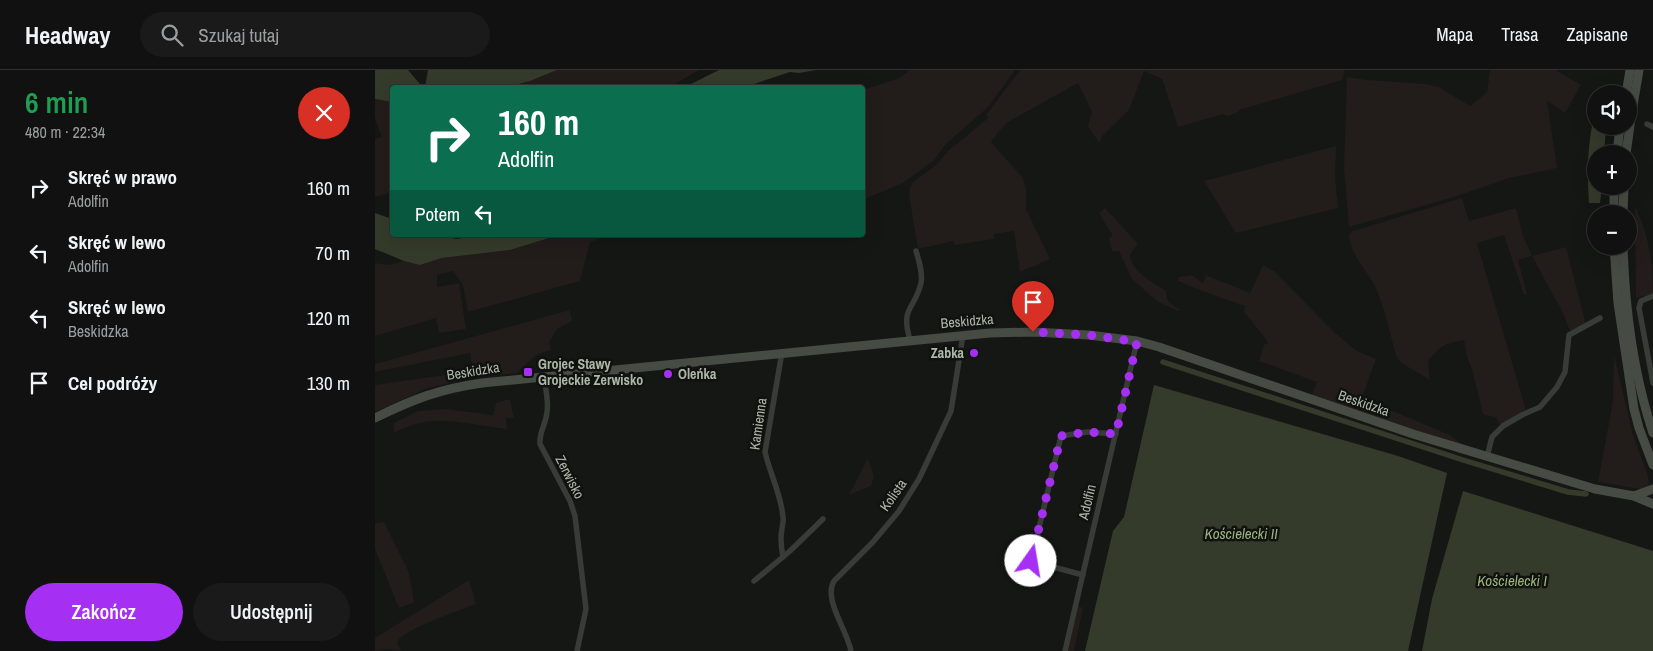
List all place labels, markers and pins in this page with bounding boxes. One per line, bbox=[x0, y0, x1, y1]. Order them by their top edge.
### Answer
pin bbox=[1012, 281, 1054, 332]
place label: Zabka bbox=[931, 344, 965, 362]
marker: Zabka bbox=[968, 347, 980, 359]
place label: Grojec Stawy Grojeckie Zerwisko bbox=[538, 355, 643, 389]
place label: Oleńka bbox=[678, 365, 717, 383]
marker: Grojec Stawy Grojeckie Zerwisko bbox=[522, 366, 534, 378]
marker: Oleńka bbox=[662, 368, 674, 380]

